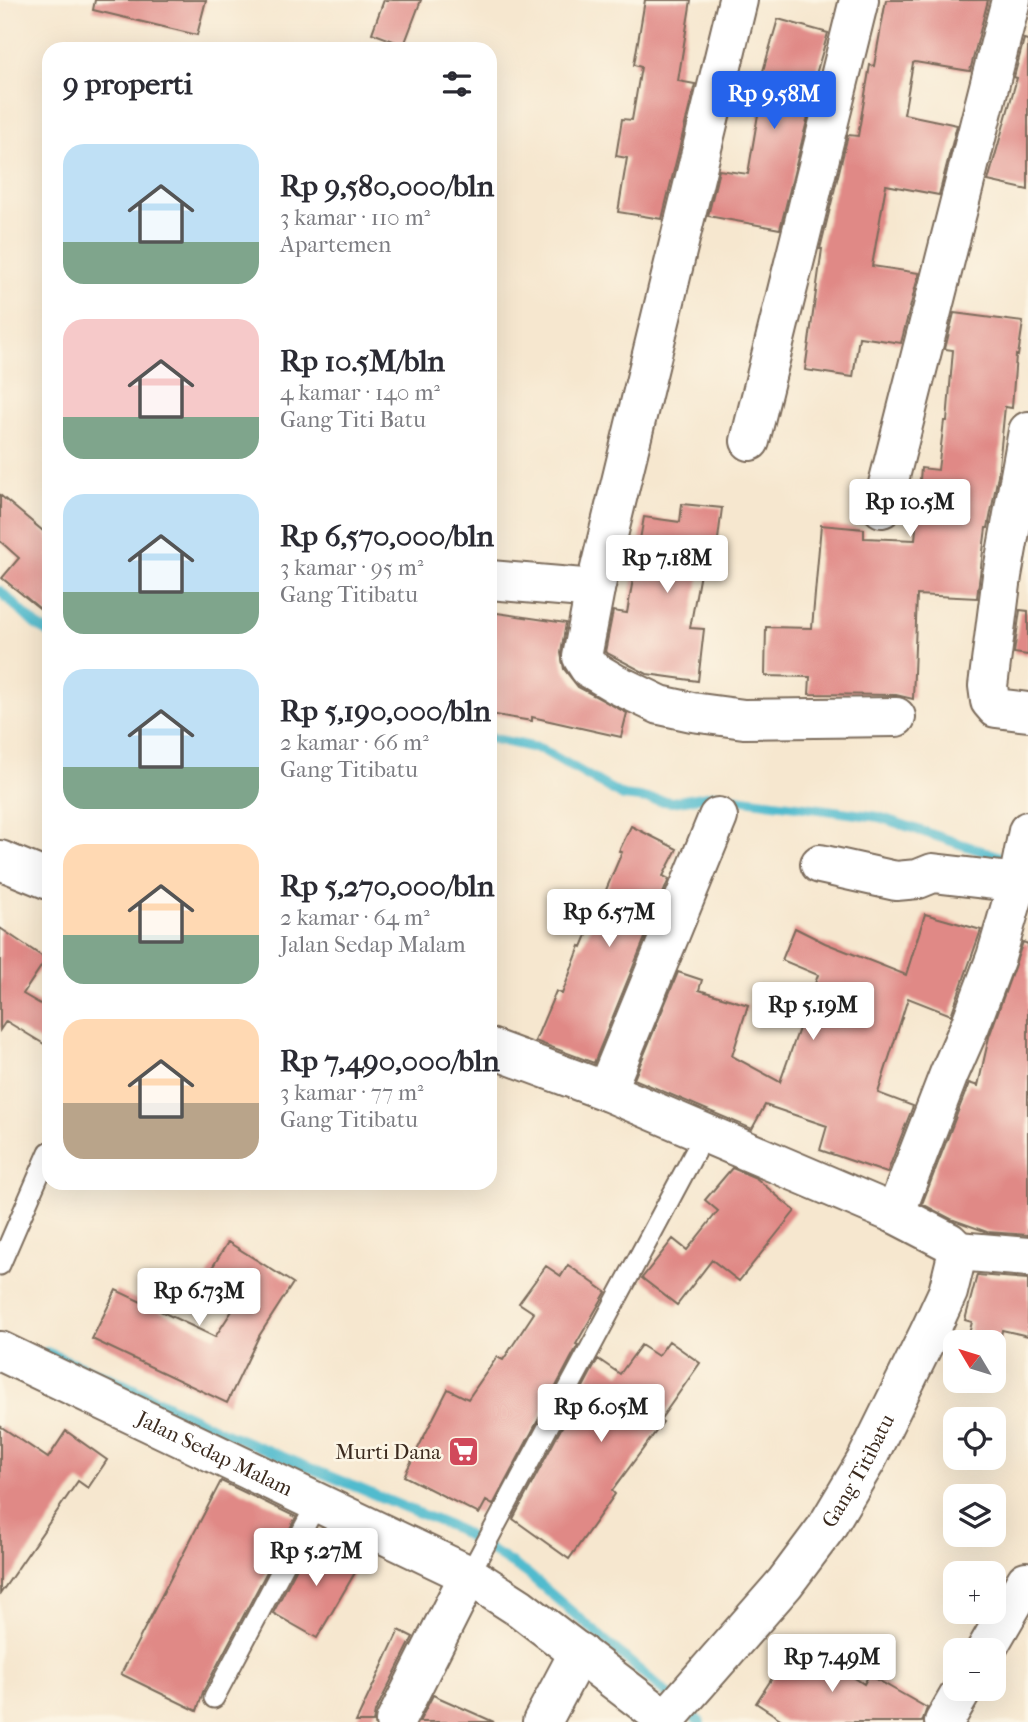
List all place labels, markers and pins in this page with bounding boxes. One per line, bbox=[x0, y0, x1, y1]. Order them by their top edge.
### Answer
pin: Rp 9.58M bbox=[702, 72, 846, 131]
pin: Rp 10.5M bbox=[838, 480, 982, 539]
pin: Rp 7.18M bbox=[595, 536, 739, 595]
pin: Rp 6.57M bbox=[537, 890, 681, 949]
pin: Rp 5.19M bbox=[741, 982, 885, 1042]
pin: Rp 6.73M bbox=[127, 1268, 271, 1328]
pin: Rp 6.05M bbox=[529, 1384, 673, 1444]
supermarket icon: Murti Dana bbox=[447, 1435, 481, 1469]
place label: Murti Dana bbox=[335, 1440, 441, 1464]
pin: Rp 5.27M bbox=[244, 1528, 388, 1588]
pin: Rp 7.49M bbox=[760, 1634, 904, 1694]

